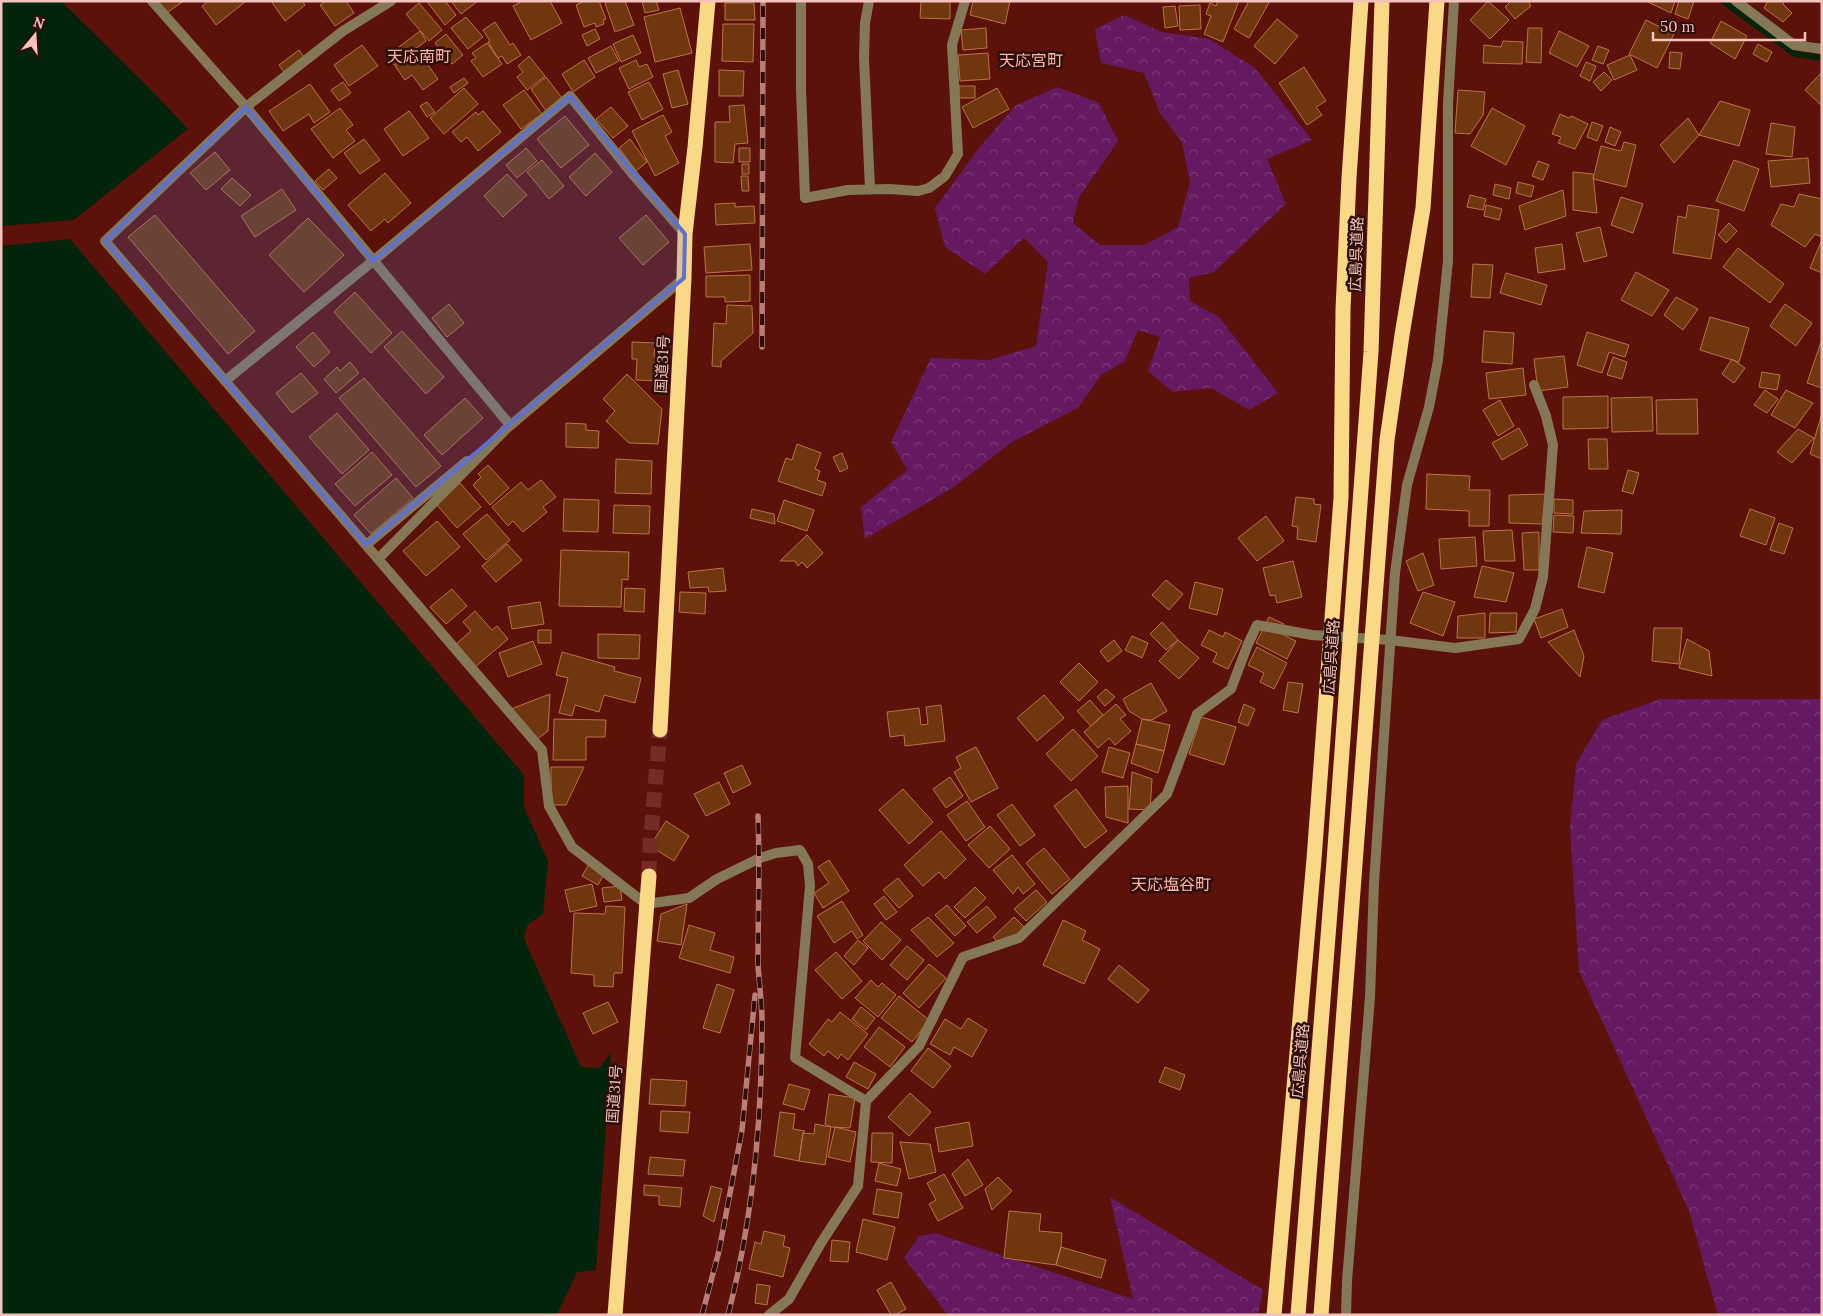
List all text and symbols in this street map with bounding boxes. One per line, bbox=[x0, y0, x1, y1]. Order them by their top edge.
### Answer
north arrow bbox=[10, 10, 60, 60]
scale bar bbox=[1653, 10, 1806, 42]
text: N bbox=[31, 12, 47, 33]
text: 50 m bbox=[1660, 17, 1695, 36]
district label: 天応南町 bbox=[387, 46, 451, 66]
district label: 天応宮町 bbox=[999, 50, 1063, 70]
street label: 広島呉道路 bbox=[1345, 216, 1367, 292]
street label: 国道31号 bbox=[651, 334, 673, 394]
street label: 広島呉道路 bbox=[1319, 619, 1343, 695]
district label: 天応塩谷町 bbox=[1131, 874, 1211, 894]
street label: 広島呉道路 bbox=[1287, 1023, 1313, 1099]
street label: 国道31号 bbox=[602, 1064, 626, 1124]

